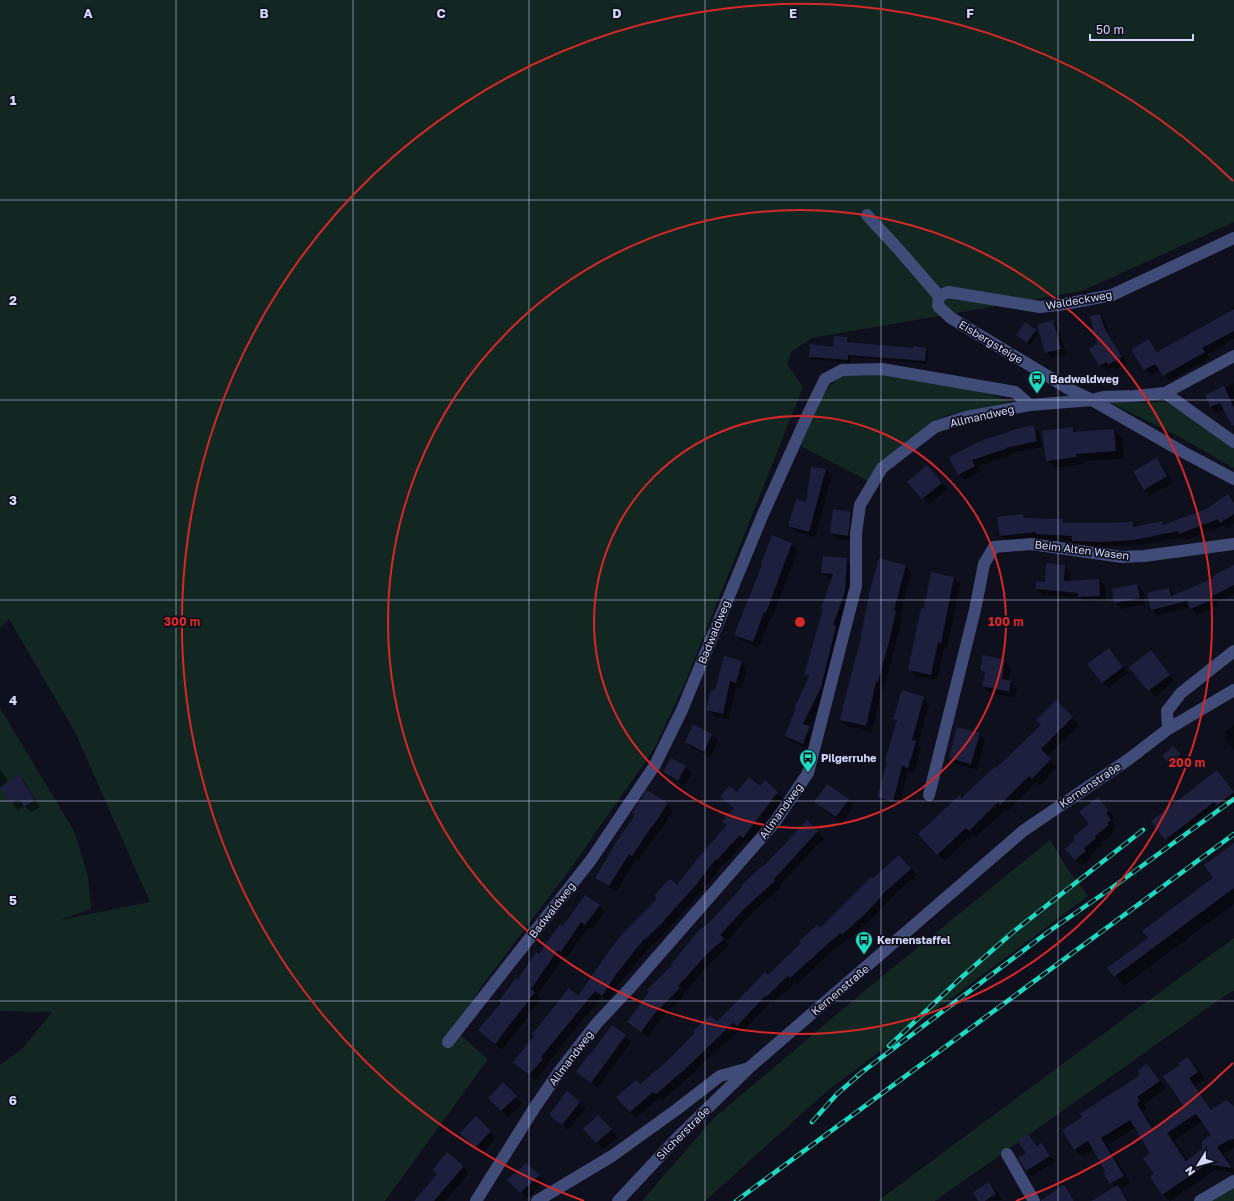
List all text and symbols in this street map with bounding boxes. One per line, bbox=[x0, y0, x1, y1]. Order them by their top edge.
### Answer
text: A bbox=[83, 5, 93, 21]
text: B bbox=[259, 5, 269, 21]
text: C bbox=[436, 5, 446, 21]
text: D bbox=[612, 5, 622, 21]
text: E bbox=[789, 5, 797, 21]
text: F bbox=[966, 5, 974, 21]
scale bar bbox=[1090, 16, 1193, 42]
text: 50 m bbox=[1096, 22, 1124, 37]
text: 1 bbox=[10, 92, 17, 108]
street label: Waldeckweg bbox=[1045, 287, 1113, 312]
text: 2 bbox=[9, 292, 17, 308]
street label: Eisbergsteige bbox=[957, 317, 1026, 366]
bus stop icon: Badwaldweg bbox=[1027, 369, 1047, 394]
place label: Badwaldweg bbox=[1050, 372, 1119, 385]
street label: Allmandweg bbox=[948, 402, 1015, 429]
text: 3 bbox=[9, 492, 17, 508]
street label: Beim Alten Wasen bbox=[1034, 537, 1130, 562]
street label: Badwaldweg bbox=[695, 598, 732, 665]
text: 300 m bbox=[164, 614, 200, 629]
text: 100 m bbox=[988, 614, 1024, 629]
centre of rings bbox=[793, 615, 807, 629]
text: 4 bbox=[9, 692, 17, 708]
bus stop icon: Pilgerruhe bbox=[798, 748, 818, 773]
place label: Pilgerruhe bbox=[821, 751, 877, 764]
text: 200 m bbox=[1169, 755, 1205, 770]
street label: Kernenstraße bbox=[1057, 759, 1123, 810]
street label: Allmandweg bbox=[756, 780, 805, 841]
street label: Badwaldweg bbox=[526, 879, 577, 940]
text: 5 bbox=[9, 892, 17, 908]
bus stop icon: Kernenstaffel bbox=[854, 930, 874, 955]
place label: Kernenstaffel bbox=[877, 933, 951, 946]
street label: Kernenstraße bbox=[808, 962, 871, 1018]
street label: Allmandweg bbox=[546, 1028, 596, 1088]
text: 6 bbox=[9, 1092, 17, 1108]
street label: Silcherstraße bbox=[653, 1103, 712, 1162]
north arrow bbox=[1178, 1145, 1218, 1185]
text: N bbox=[1182, 1164, 1197, 1179]

